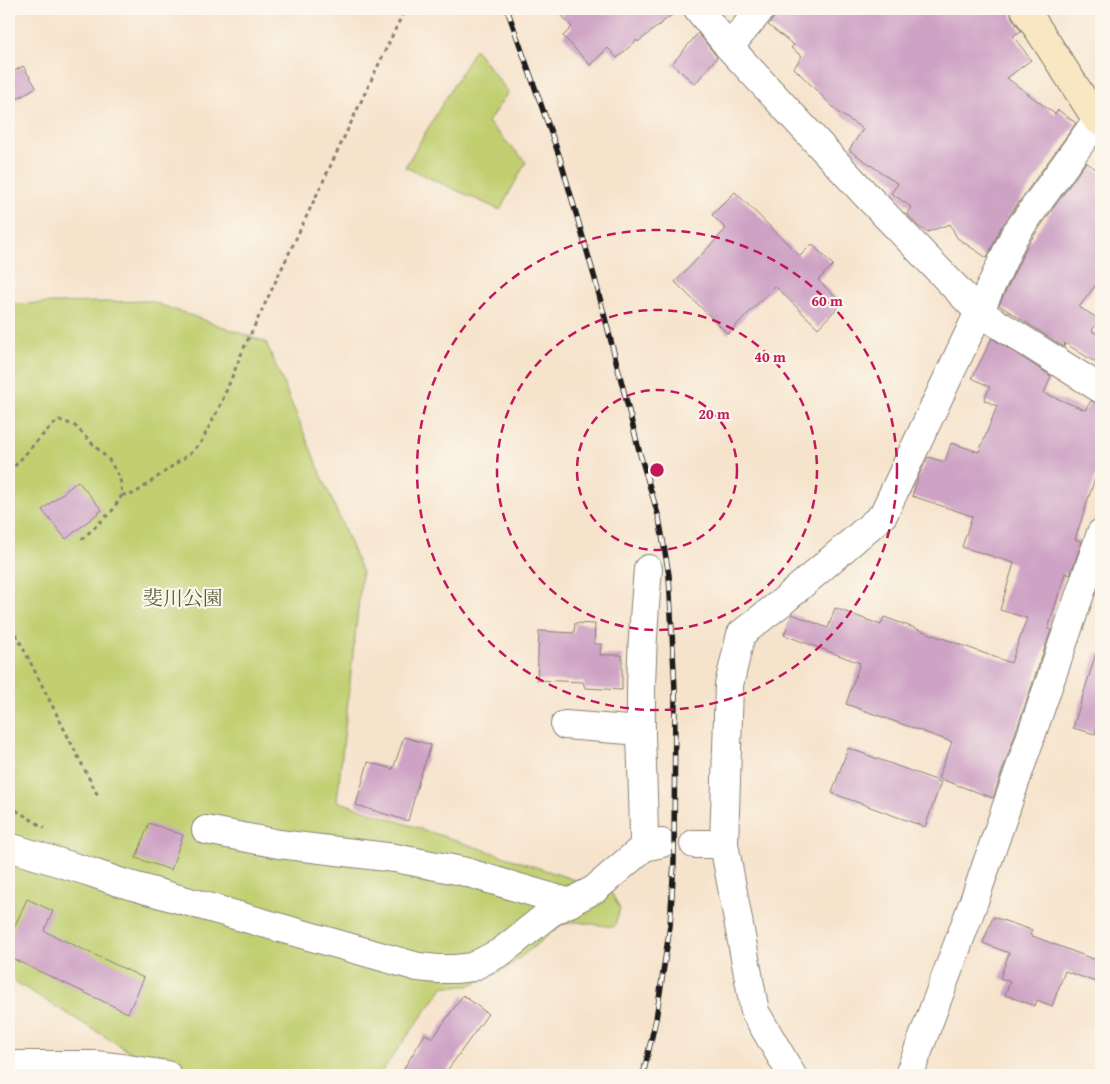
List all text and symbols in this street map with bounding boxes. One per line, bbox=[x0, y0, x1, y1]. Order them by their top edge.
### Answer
text: 60 m bbox=[811, 290, 843, 311]
text: 40 m bbox=[754, 346, 786, 367]
text: 20 m bbox=[698, 403, 730, 424]
centre of rings bbox=[648, 461, 666, 479]
park label: 斐川公園 bbox=[143, 583, 223, 612]

